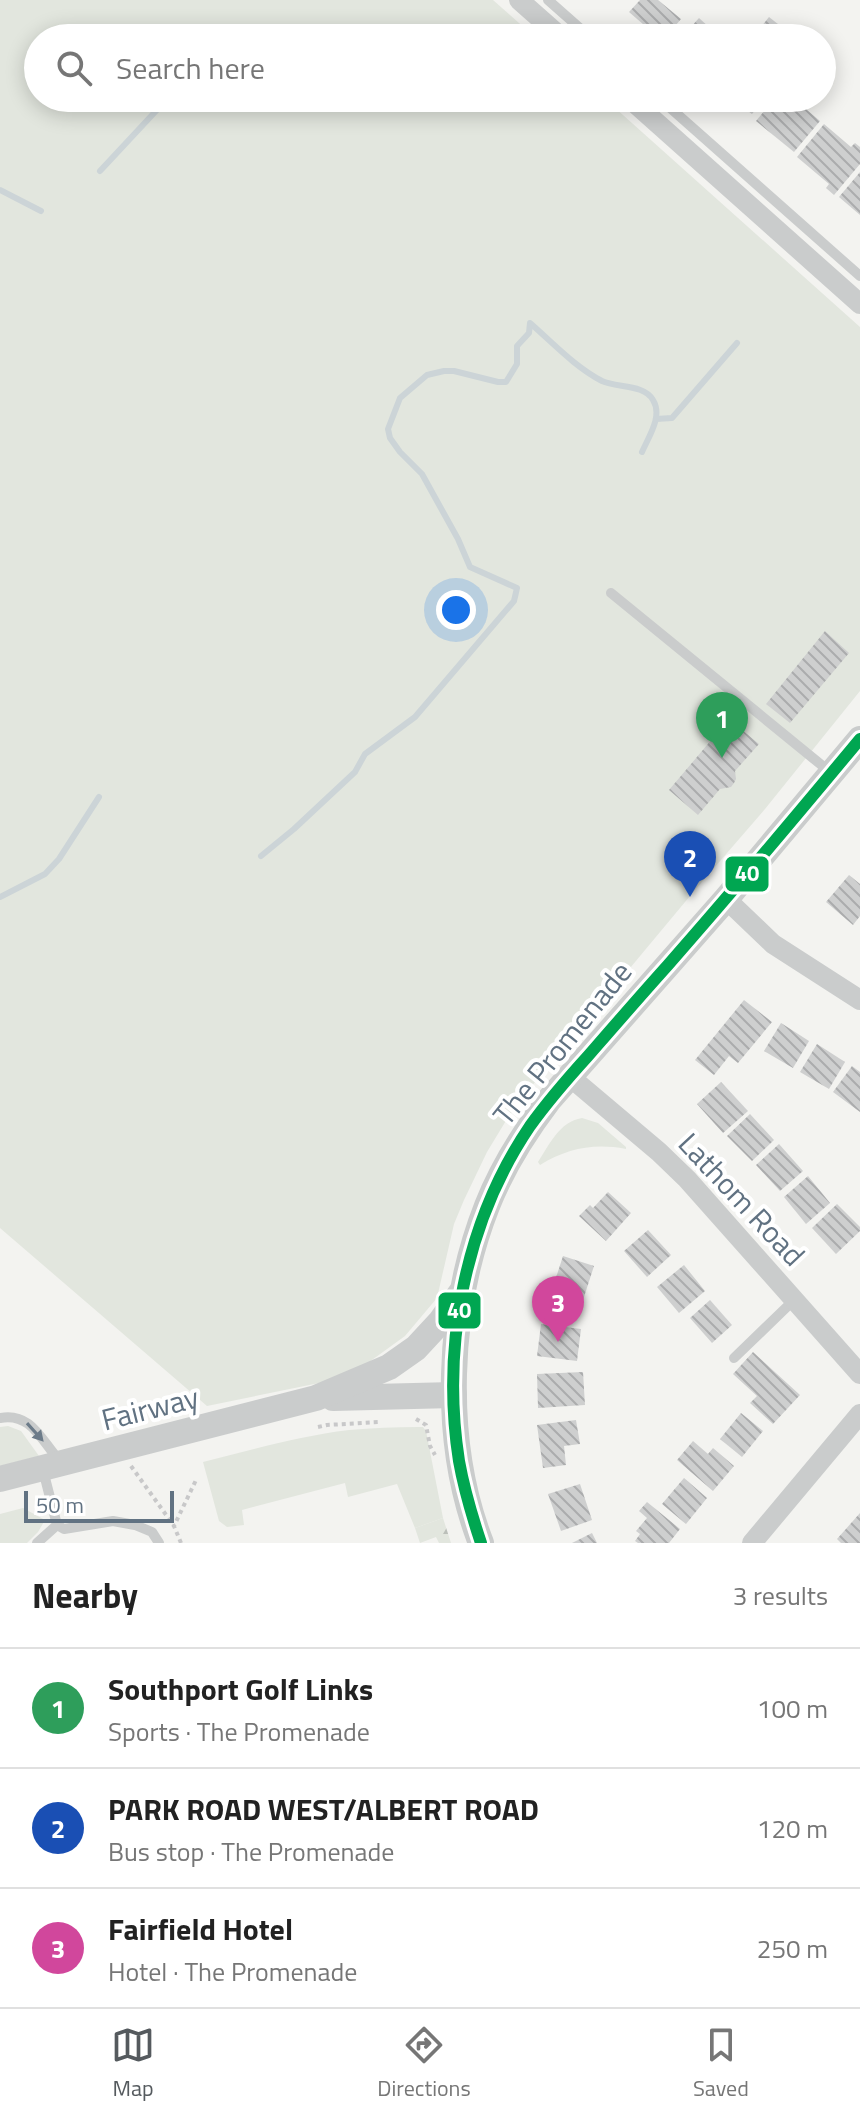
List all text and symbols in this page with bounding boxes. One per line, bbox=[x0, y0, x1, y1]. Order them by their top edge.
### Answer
search box bbox=[24, 24, 836, 112]
text: Search here bbox=[116, 45, 265, 91]
icon: search bbox=[52, 46, 96, 90]
your location bbox=[436, 590, 476, 630]
pin: 1 bbox=[696, 692, 748, 758]
pin: 2 bbox=[664, 831, 716, 897]
line badge: 40 bbox=[724, 855, 770, 893]
text: 40 bbox=[735, 856, 759, 890]
street label: The Promenade bbox=[481, 951, 643, 1135]
street label: Lathom Road bbox=[668, 1122, 816, 1276]
pin: 3 bbox=[532, 1276, 584, 1342]
line badge: 40 bbox=[437, 1291, 482, 1330]
text: 40 bbox=[447, 1293, 471, 1327]
street label: Fairway bbox=[96, 1374, 204, 1442]
one-way arrow bbox=[26, 1423, 44, 1442]
scale bar bbox=[24, 1487, 174, 1523]
text: 50 m bbox=[36, 1488, 84, 1522]
text: Nearby bbox=[32, 1569, 138, 1621]
text: 3 results bbox=[733, 1576, 828, 1615]
text: Southport Golf Links bbox=[108, 1666, 373, 1712]
text: 1 bbox=[51, 1689, 65, 1728]
text: 100 m bbox=[757, 1689, 828, 1728]
text: Sports · The Promenade bbox=[108, 1712, 370, 1751]
text: PARK ROAD WEST/ALBERT ROAD bbox=[108, 1786, 539, 1832]
text: 2 bbox=[51, 1809, 65, 1848]
text: 120 m bbox=[757, 1809, 828, 1848]
text: Bus stop · The Promenade bbox=[108, 1832, 394, 1871]
text: Fairfield Hotel bbox=[108, 1906, 293, 1952]
text: 3 bbox=[51, 1929, 65, 1968]
text: 250 m bbox=[757, 1929, 828, 1968]
text: Hotel · The Promenade bbox=[108, 1952, 358, 1991]
tab: Map bbox=[111, 2023, 155, 2105]
tab: Directions bbox=[377, 2023, 471, 2105]
tab: Saved bbox=[693, 2023, 749, 2105]

